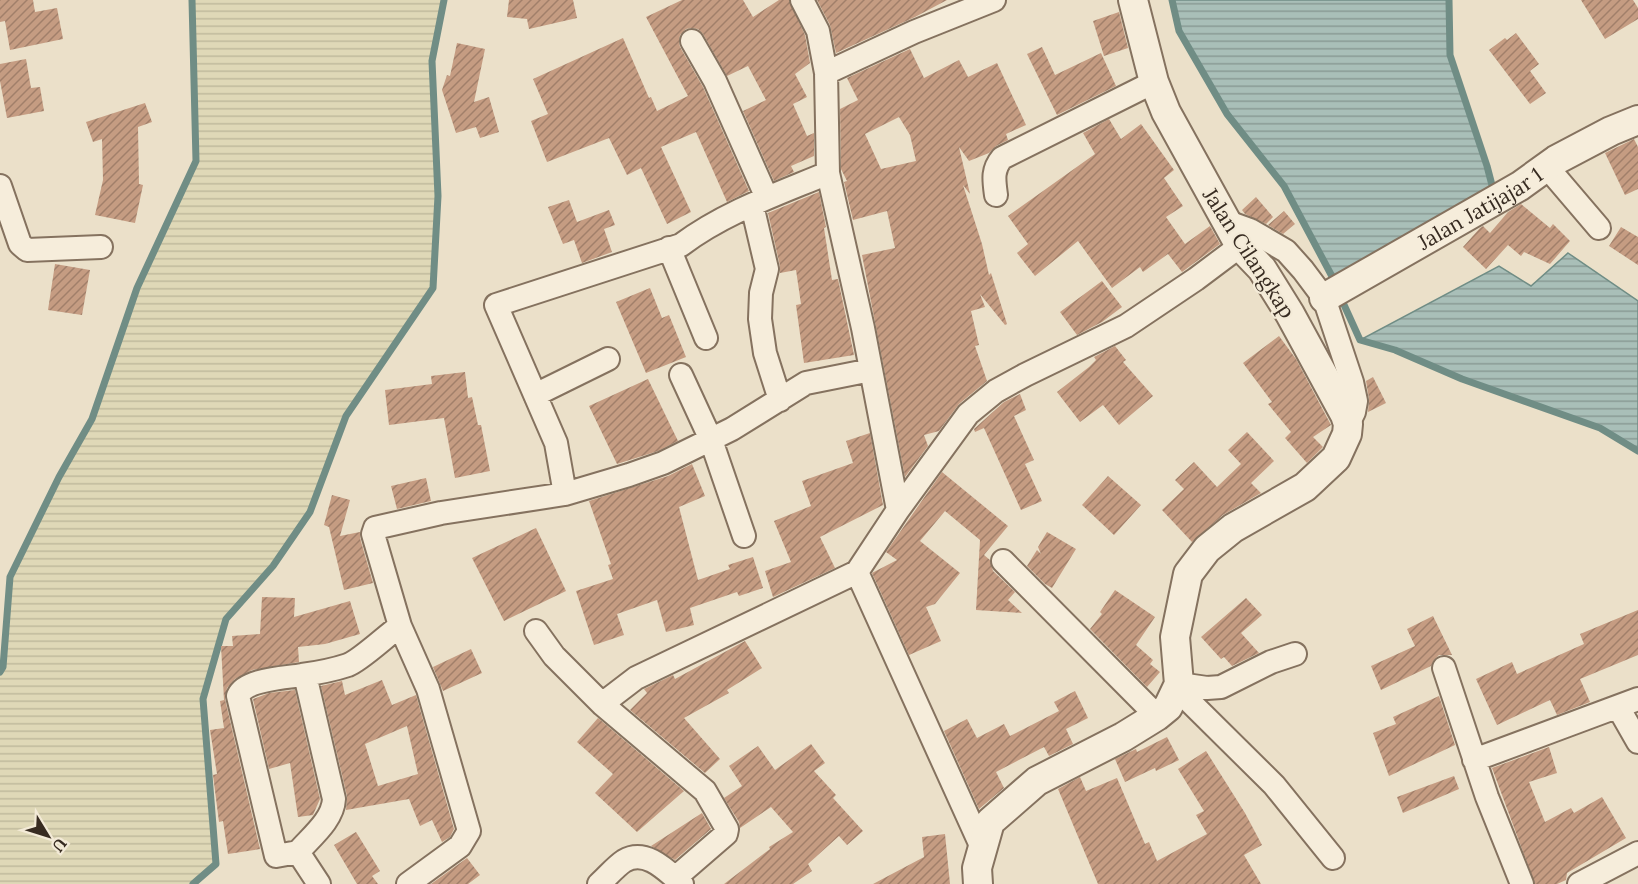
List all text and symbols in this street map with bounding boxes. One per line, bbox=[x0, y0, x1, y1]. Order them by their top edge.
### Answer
street label: Jalan Jatijajar 1 bbox=[1412, 161, 1548, 256]
street label: Jalan Cilangkap bbox=[1196, 182, 1301, 323]
north arrow bbox=[18, 806, 78, 866]
text: U bbox=[48, 834, 71, 856]

